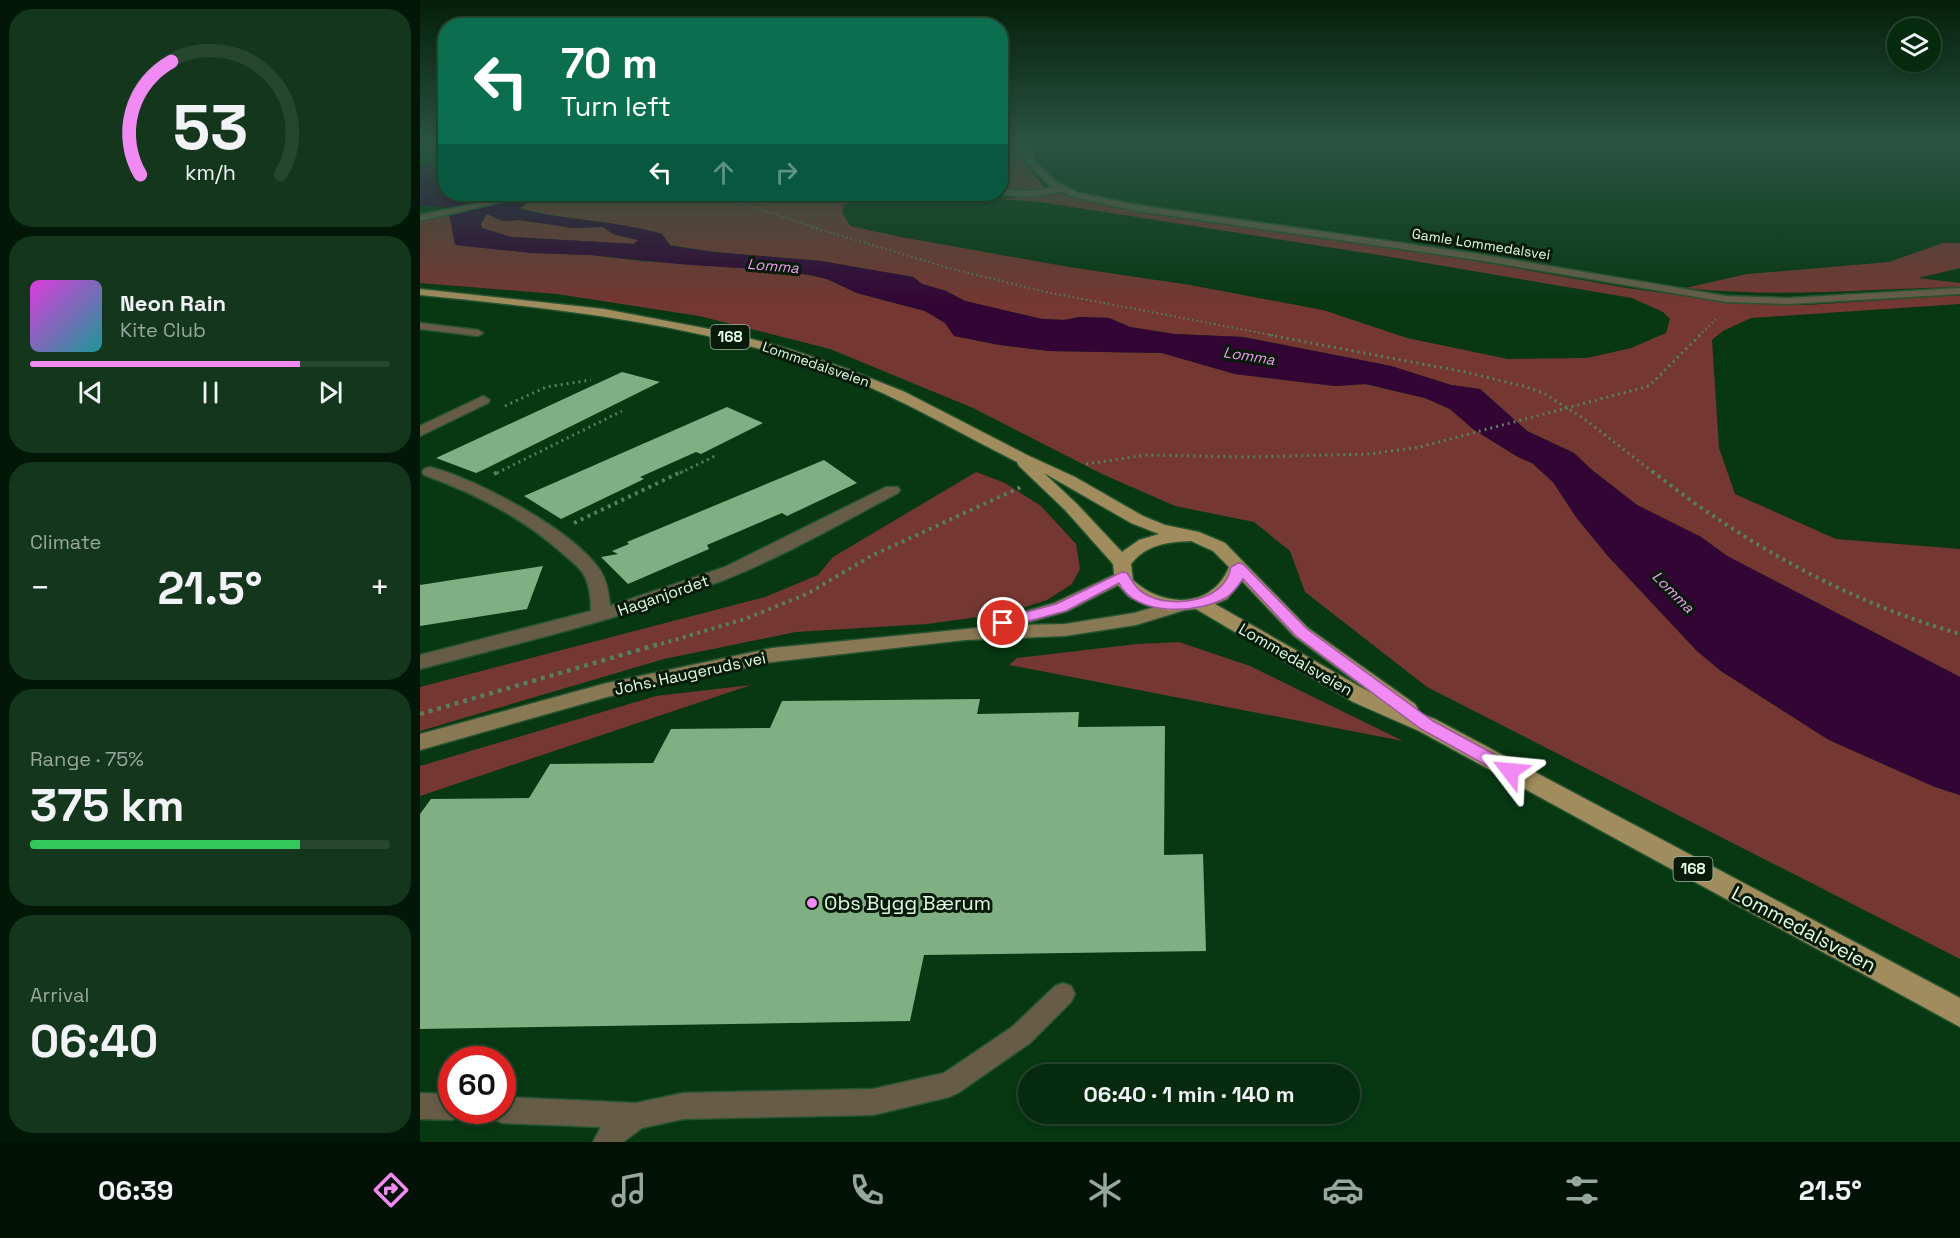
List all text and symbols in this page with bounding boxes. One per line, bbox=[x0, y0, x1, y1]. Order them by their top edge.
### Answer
map controls bbox=[1887, 18, 1941, 72]
button: layers bbox=[1887, 18, 1941, 72]
text: 70 m bbox=[561, 37, 658, 90]
icon: left bbox=[462, 42, 540, 120]
text: 53 bbox=[172, 88, 248, 167]
text: Turn left bbox=[561, 89, 671, 124]
icon: left bbox=[644, 156, 677, 189]
icon: ahead bbox=[707, 156, 740, 189]
icon: right bbox=[770, 156, 803, 189]
text: km/h bbox=[184, 159, 236, 186]
street label: Gamle Lommedalsvei bbox=[1411, 224, 1551, 264]
water label: Lomma bbox=[746, 254, 800, 277]
text: Neon Rain bbox=[120, 289, 226, 317]
text: Kite Club bbox=[120, 317, 206, 343]
road number: 168 bbox=[710, 325, 750, 349]
street label: Lommedalsveien bbox=[760, 337, 872, 391]
water label: Lomma bbox=[1222, 342, 1277, 369]
icon: previous bbox=[74, 376, 107, 409]
icon: pause bbox=[194, 376, 227, 409]
icon: next bbox=[314, 376, 347, 409]
text: Climate bbox=[30, 529, 101, 555]
text: 21.5° bbox=[157, 560, 263, 617]
text: − bbox=[30, 567, 50, 609]
text: + bbox=[370, 567, 390, 609]
water label: Lomma bbox=[1648, 567, 1699, 617]
street label: Haganjordet bbox=[615, 570, 712, 621]
pin bbox=[977, 597, 1028, 648]
icon: arrive bbox=[986, 606, 1019, 639]
street label: Lommedalsveien bbox=[1235, 618, 1356, 701]
street label: Johs. Haugeruds vei bbox=[612, 647, 768, 700]
position arrow bbox=[1478, 739, 1542, 803]
text: Range · 75% bbox=[30, 746, 144, 772]
text: 375 km bbox=[30, 777, 185, 834]
road number: 168 bbox=[1674, 857, 1712, 881]
street label: Lommedalsveien bbox=[1727, 880, 1881, 978]
place label: Obs Bygg Bærum bbox=[824, 890, 991, 916]
marker: Obs Bygg Bærum bbox=[805, 896, 819, 910]
text: Arrival bbox=[30, 982, 89, 1008]
text: 06:40 bbox=[30, 1013, 158, 1070]
speed limit sign: 60 bbox=[438, 1046, 516, 1124]
text: 06:40 · 1 min · 140 m bbox=[1084, 1080, 1294, 1108]
icon: directions bbox=[370, 1169, 412, 1211]
icon: music bbox=[608, 1169, 650, 1211]
icon: phone bbox=[846, 1169, 888, 1211]
icon: climate bbox=[1084, 1169, 1126, 1211]
icon: car bbox=[1322, 1169, 1364, 1211]
icon: filters bbox=[1561, 1169, 1603, 1211]
text: 06:39 bbox=[98, 1173, 173, 1208]
text: 21.5° bbox=[1799, 1173, 1862, 1208]

